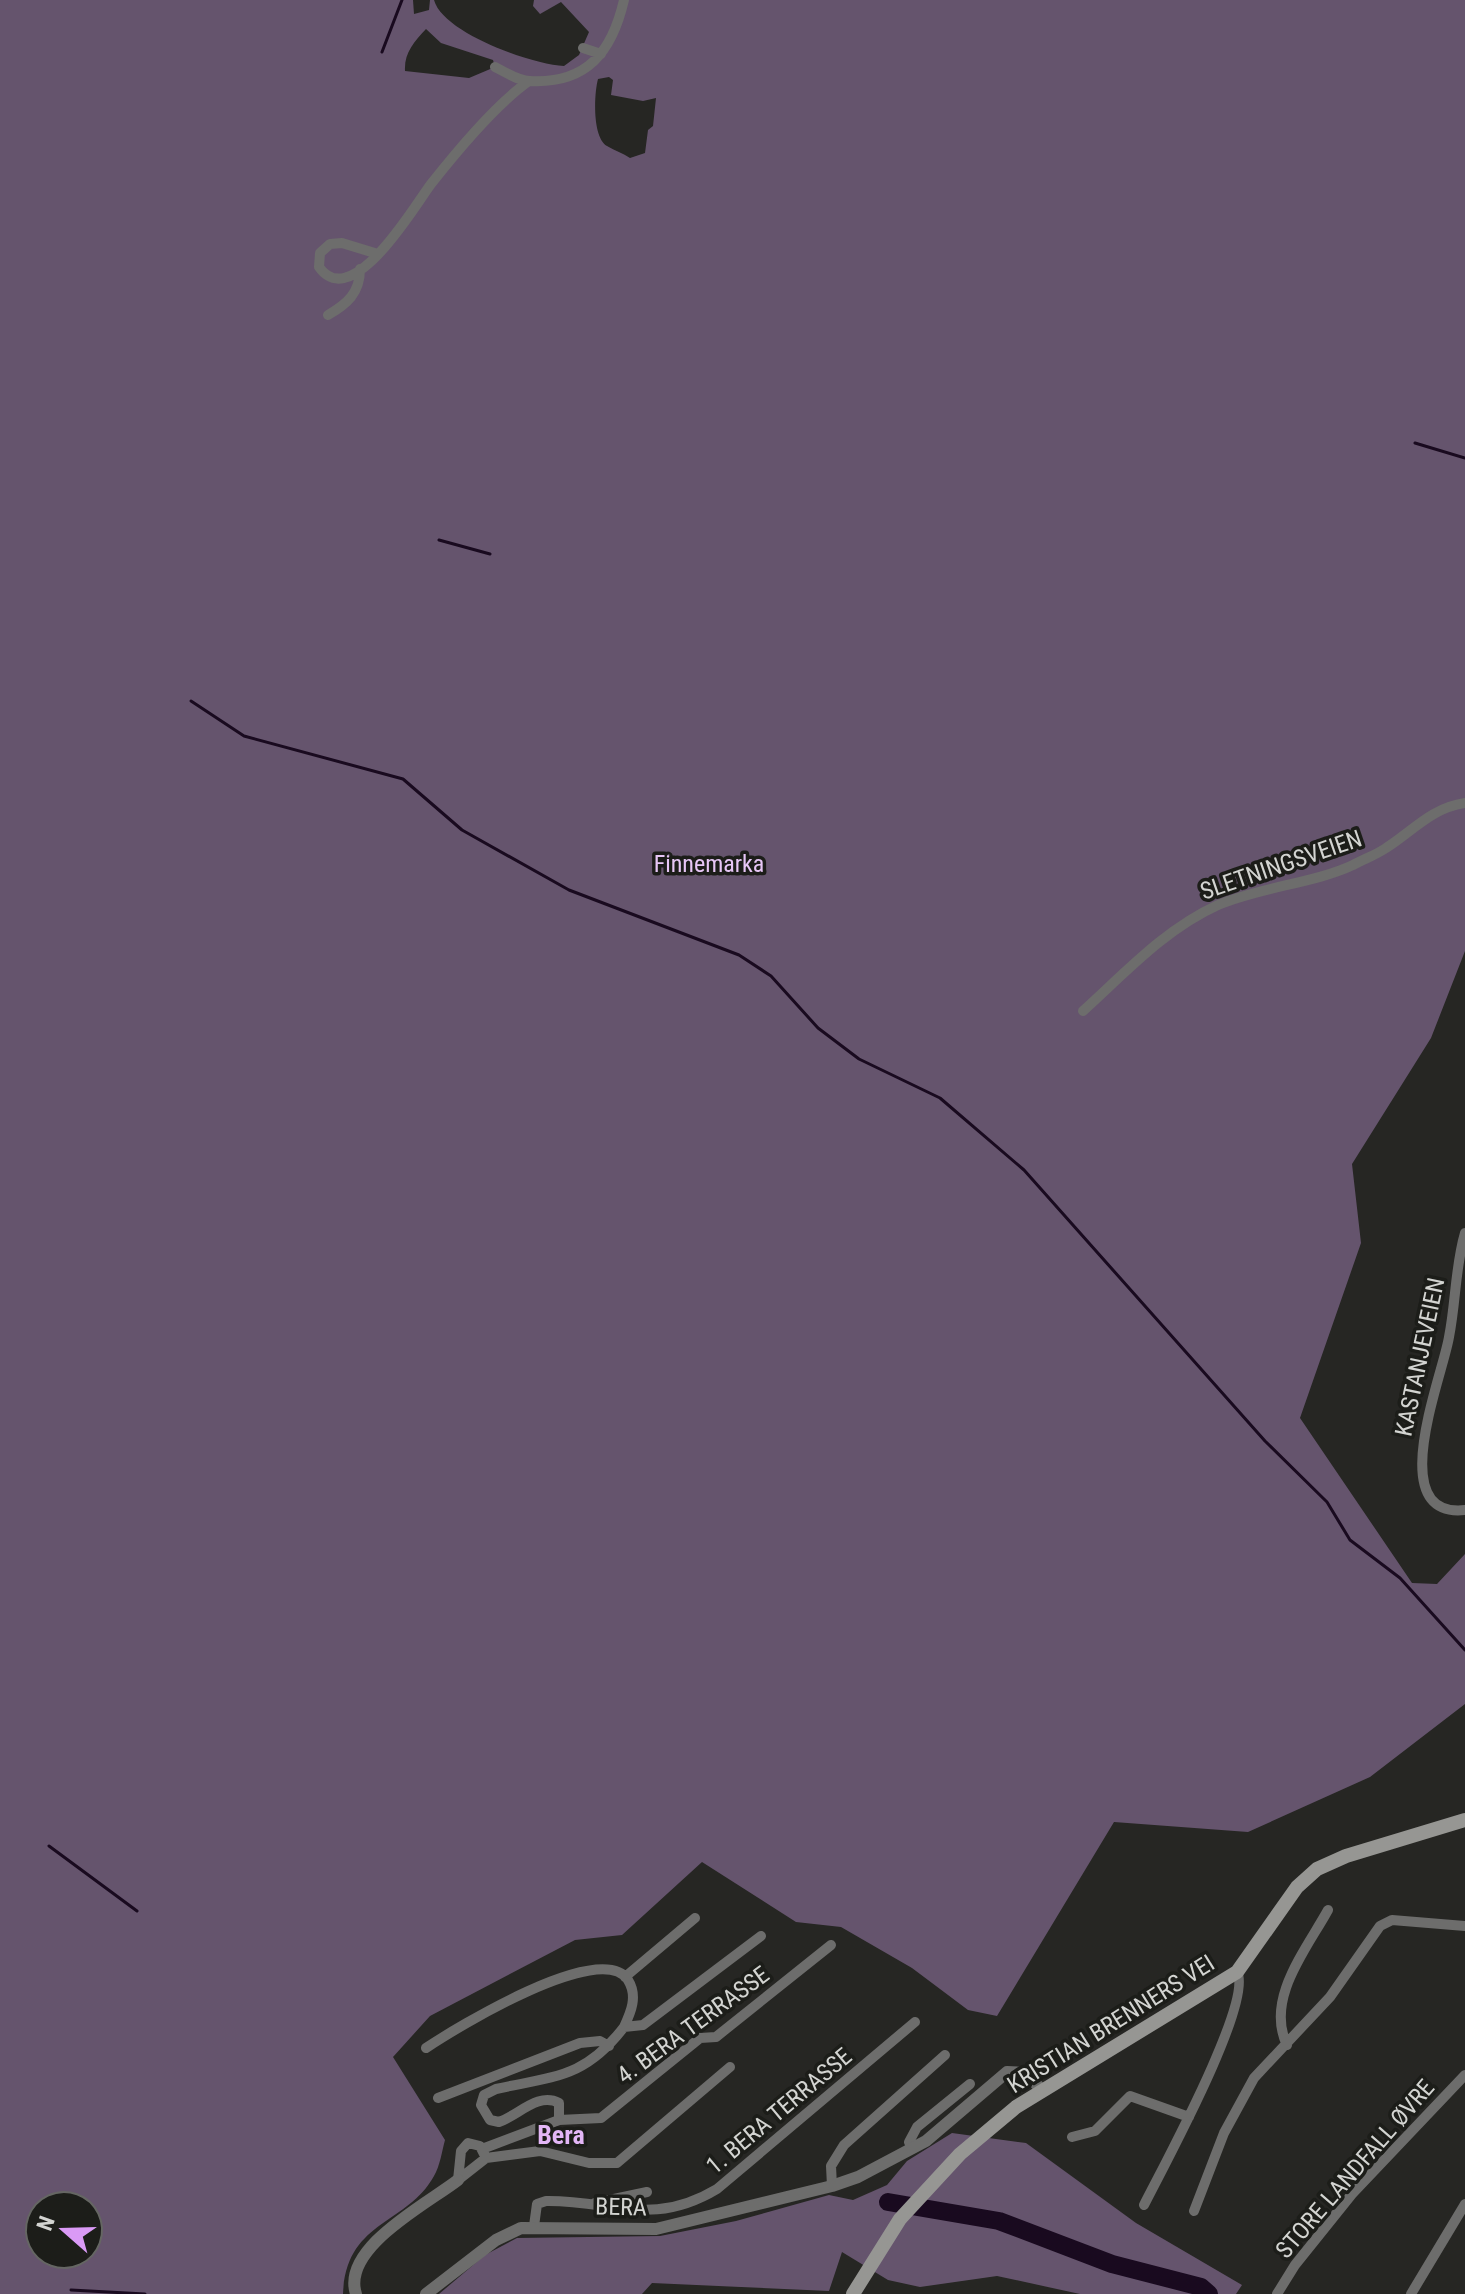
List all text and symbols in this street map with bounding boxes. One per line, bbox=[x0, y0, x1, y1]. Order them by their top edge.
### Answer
street label: SLETNINGSVEIEN bbox=[1197, 824, 1365, 906]
park label: Finnemarka bbox=[654, 850, 764, 878]
street label: KASTANJEVEIEN bbox=[1390, 1275, 1450, 1439]
street label: KRISTIAN BRENNERS VEI bbox=[1002, 1949, 1220, 2099]
street label: 4. BERA TERRASSE bbox=[612, 1960, 774, 2089]
street label: 1. BERA TERRASSE bbox=[701, 2042, 857, 2180]
street label: STORE LANDFALL ØVRE bbox=[1270, 2074, 1440, 2264]
district label: Bera bbox=[537, 2120, 585, 2150]
north arrow bbox=[24, 2190, 104, 2270]
street label: BERA bbox=[595, 2193, 647, 2221]
text: N bbox=[32, 2213, 60, 2234]

